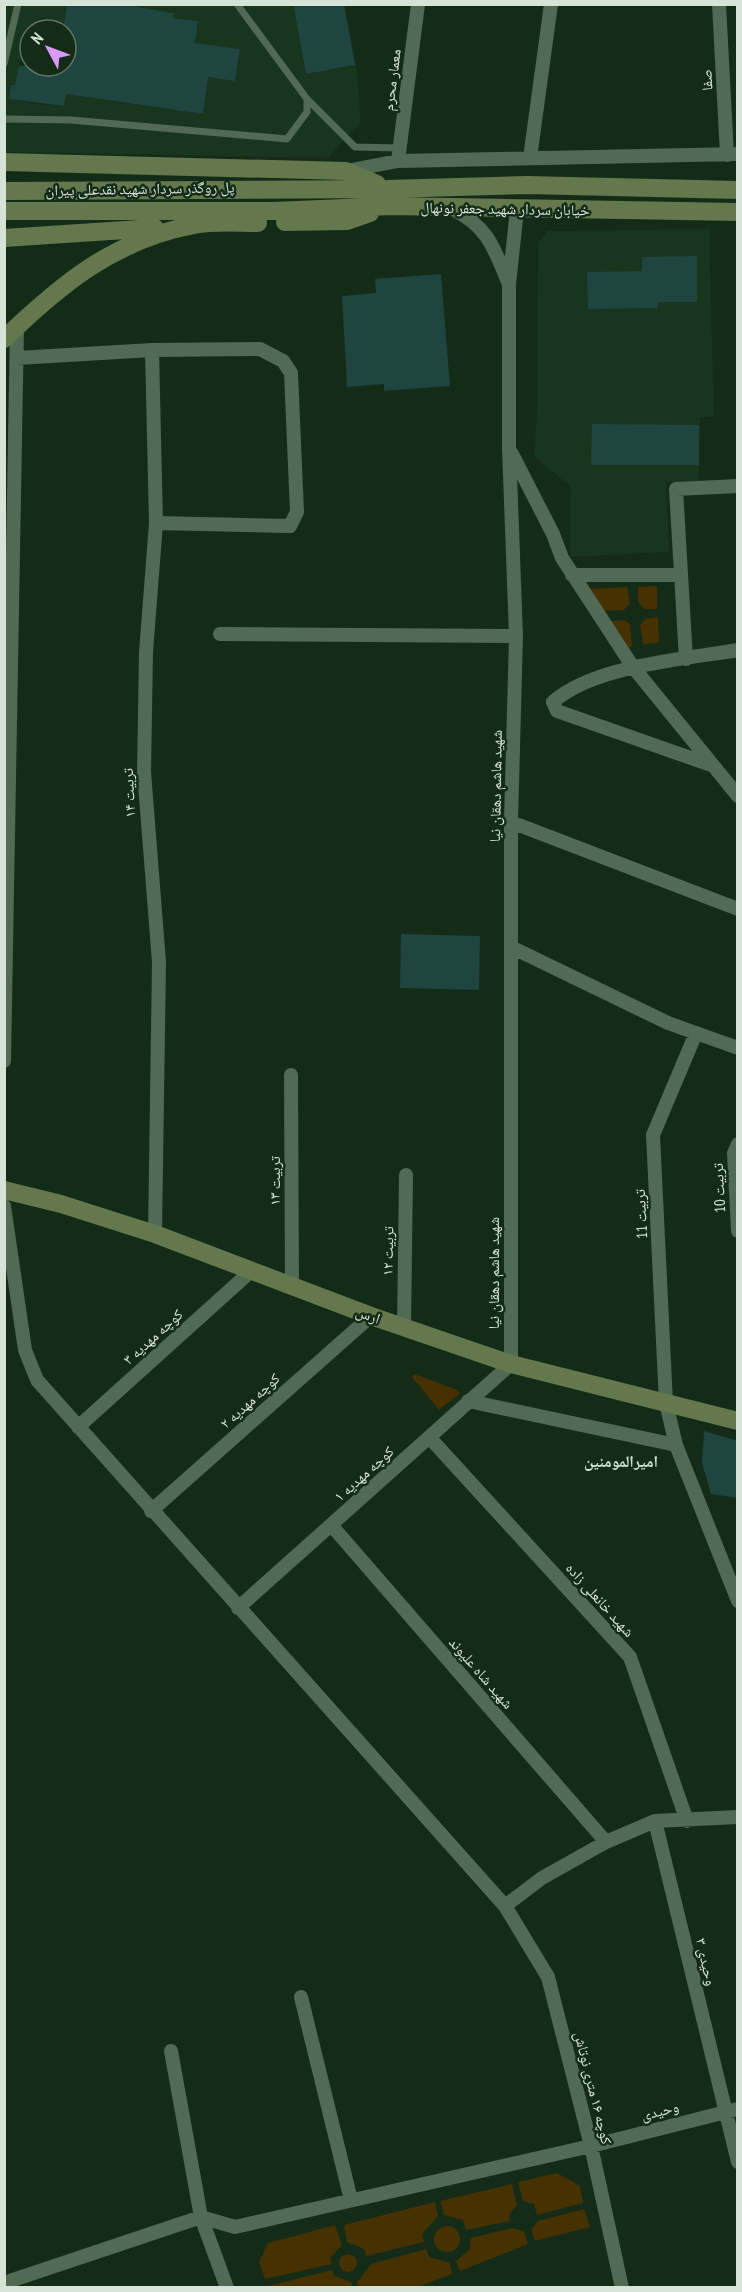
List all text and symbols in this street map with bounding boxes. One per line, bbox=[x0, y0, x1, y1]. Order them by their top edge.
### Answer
north arrow bbox=[18, 18, 78, 78]
text: N bbox=[26, 28, 47, 48]
street label: معمار محرم bbox=[378, 48, 406, 112]
street label: صفا bbox=[696, 69, 717, 91]
street label: پل روگذر سردار شهید نقدعلی پیران bbox=[45, 177, 235, 201]
street label: خیابان سردار شهید جعفر نونهال bbox=[420, 198, 590, 220]
street label: شهید هاشم دهقان نیا bbox=[485, 730, 507, 842]
street label: تربیت ۱۴ bbox=[118, 767, 139, 818]
street label: تربیت ۱۳ bbox=[265, 1156, 284, 1206]
street label: تربیت 10 bbox=[708, 1162, 729, 1213]
street label: تربیت 11 bbox=[630, 1188, 651, 1239]
street label: شهید هاشم دهقان نیا bbox=[484, 1217, 504, 1329]
street label: تربیت ۱۲ bbox=[378, 1225, 397, 1276]
street label: ارس bbox=[353, 1301, 383, 1329]
street label: کوچه مهدیه ۳ bbox=[119, 1305, 187, 1369]
street label: کوچه مهدیه ۲ bbox=[216, 1369, 284, 1433]
street label: کوچه مهدیه ۱ bbox=[330, 1442, 398, 1506]
district label: امیرالمومنین bbox=[584, 1451, 658, 1471]
street label: شهید خانعلی زاده bbox=[561, 1558, 639, 1642]
street label: شهید شاه علیوند bbox=[445, 1633, 518, 1713]
street label: وحیدی ۳ bbox=[691, 1936, 721, 1988]
street label: کوچه ۱۶ متری نوتاش bbox=[569, 2030, 617, 2146]
street label: وحیدی bbox=[639, 2097, 681, 2125]

